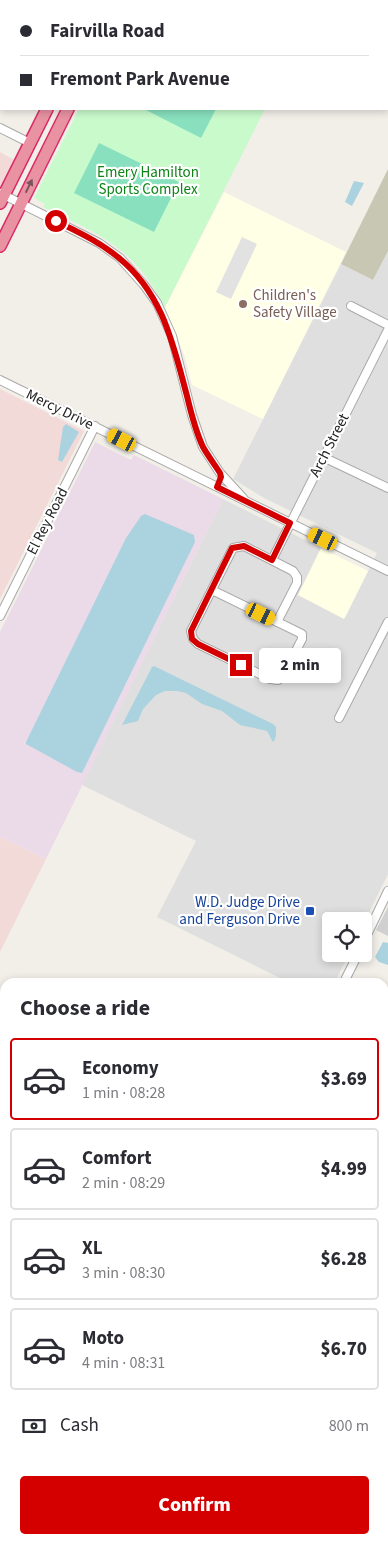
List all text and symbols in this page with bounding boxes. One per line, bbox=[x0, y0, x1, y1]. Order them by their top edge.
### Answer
text: Fairvilla Road bbox=[50, 18, 165, 45]
text: Fremont Park Avenue bbox=[50, 66, 230, 93]
park label: Emery Hamilton Sports Complex bbox=[97, 162, 199, 200]
one-way arrow bbox=[26, 179, 34, 193]
route start bbox=[45, 210, 67, 232]
place label: Children's Safety Village bbox=[253, 285, 337, 323]
marker: Children's Safety Village bbox=[237, 298, 249, 310]
street label: Mercy Drive bbox=[22, 384, 97, 435]
street label: Arch Street bbox=[304, 410, 354, 481]
car bbox=[105, 427, 138, 453]
street label: El Rey Road bbox=[22, 484, 73, 558]
car bbox=[306, 526, 339, 552]
car bbox=[244, 601, 277, 627]
callout: 2 min bbox=[258, 648, 341, 682]
route end bbox=[230, 654, 252, 676]
text: 2 min bbox=[280, 654, 320, 676]
place label: W.D. Judge Drive and Ferguson Drive bbox=[179, 892, 300, 930]
marker: W.D. Judge Drive and Ferguson Drive bbox=[304, 905, 316, 917]
map controls bbox=[322, 912, 372, 962]
button: locate bbox=[322, 912, 372, 962]
text: Choose a ride bbox=[20, 992, 150, 1024]
text: Economy bbox=[82, 1055, 159, 1082]
icon: car bbox=[22, 1057, 67, 1102]
text: $3.69 bbox=[321, 1066, 367, 1093]
text: 1 min · 08:28 bbox=[82, 1082, 165, 1104]
text: Comfort bbox=[82, 1145, 152, 1172]
icon: car bbox=[22, 1147, 67, 1192]
text: $4.99 bbox=[321, 1156, 367, 1183]
text: 2 min · 08:29 bbox=[82, 1172, 165, 1194]
text: XL bbox=[82, 1235, 103, 1262]
icon: car bbox=[22, 1237, 67, 1282]
text: $6.28 bbox=[321, 1246, 367, 1273]
text: 3 min · 08:30 bbox=[82, 1262, 165, 1284]
text: Moto bbox=[82, 1325, 124, 1352]
icon: car bbox=[22, 1327, 67, 1372]
text: $6.70 bbox=[321, 1336, 367, 1363]
text: 4 min · 08:31 bbox=[82, 1352, 165, 1374]
icon: cash bbox=[20, 1412, 48, 1440]
text: Cash bbox=[60, 1412, 99, 1439]
text: 800 m bbox=[329, 1415, 369, 1437]
button: Confirm bbox=[20, 1476, 369, 1534]

